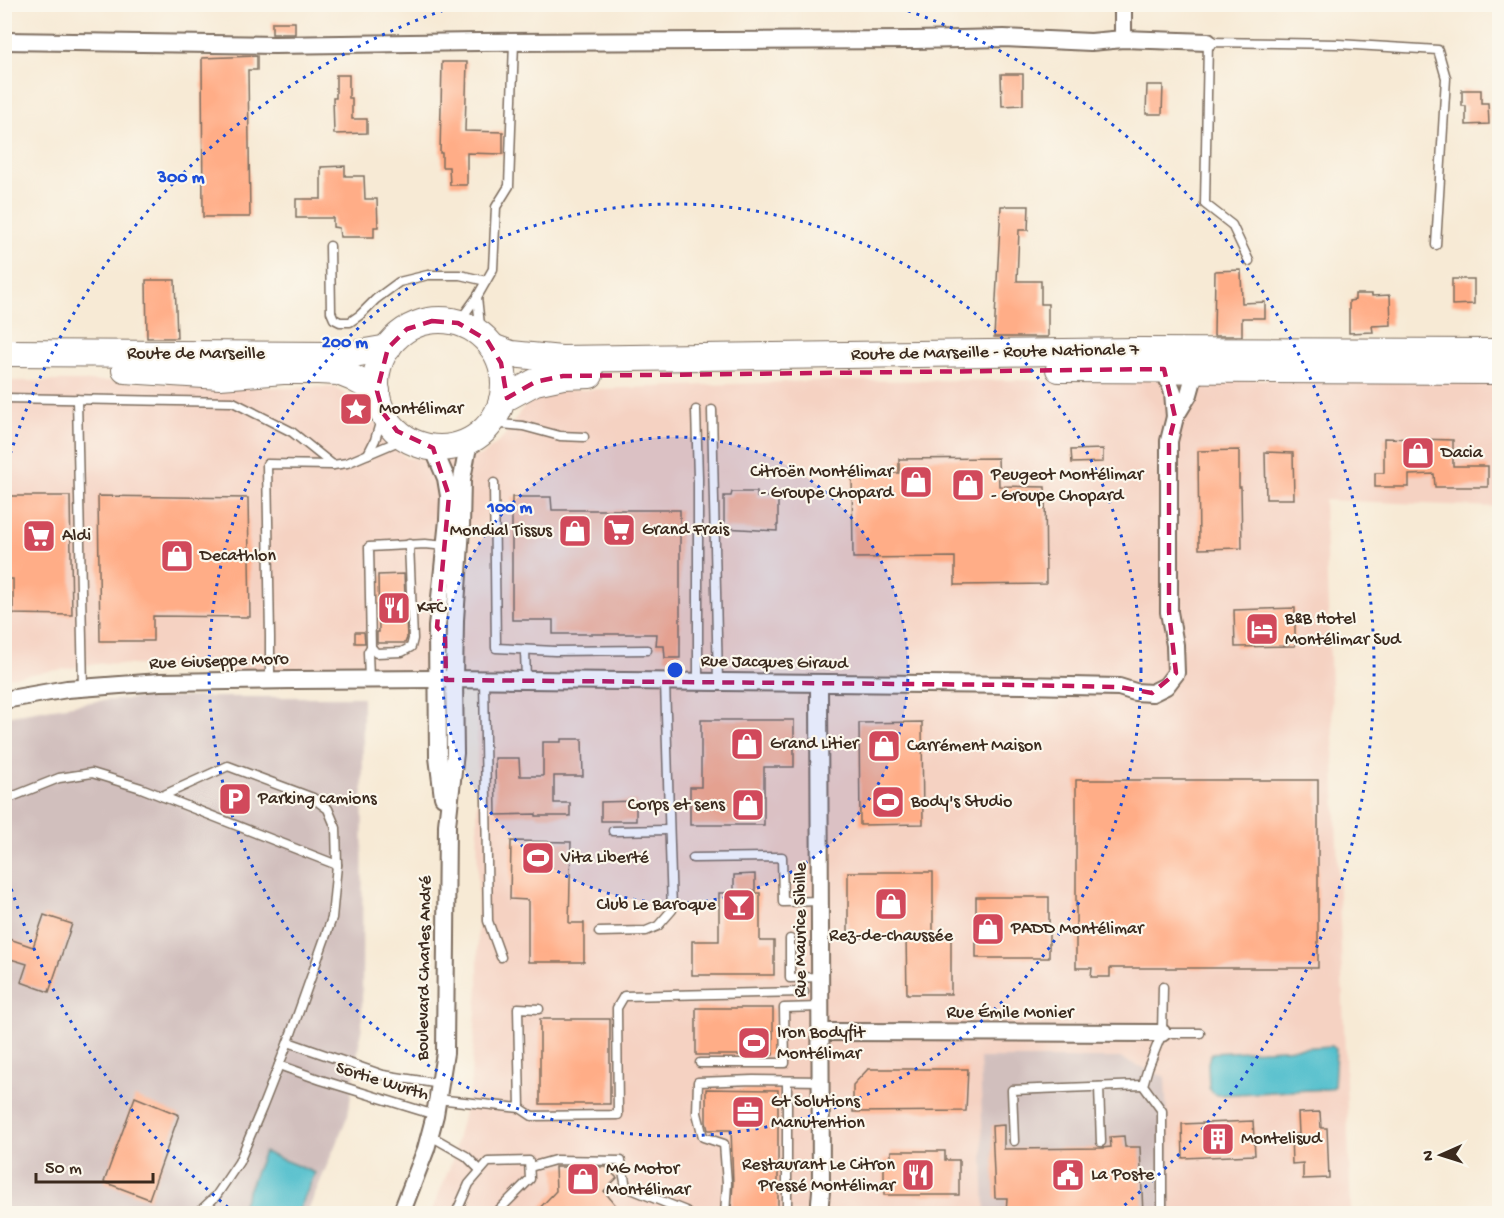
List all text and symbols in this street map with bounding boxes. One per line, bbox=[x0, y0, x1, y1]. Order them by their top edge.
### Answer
text: 300 m bbox=[157, 168, 205, 189]
text: 200 m bbox=[322, 333, 368, 354]
street label: Route de Marseille - Route Nationale 7 bbox=[851, 340, 1140, 366]
street label: Route de Marseille bbox=[127, 344, 266, 365]
place icon: Montélimar bbox=[338, 391, 374, 427]
place label: Montélimar bbox=[379, 399, 465, 420]
shop icon: Dacia bbox=[1400, 435, 1436, 471]
place label: Dacia bbox=[1440, 443, 1484, 464]
place label: Citroën Montélimar - Groupe Chopard bbox=[750, 462, 895, 504]
shop icon: Citroën Montélimar - Groupe Chopard bbox=[898, 464, 934, 500]
place label: Peugeot Montélimar - Groupe Chopard bbox=[990, 465, 1145, 507]
shop icon: Peugeot Montélimar - Groupe Chopard bbox=[950, 467, 986, 503]
text: 100 m bbox=[487, 498, 533, 519]
supermarket icon: Grand Frais bbox=[601, 512, 637, 548]
shop icon: Mondial Tissus bbox=[557, 513, 593, 549]
supermarket icon: Aldi bbox=[21, 518, 57, 554]
place label: Grand Frais bbox=[642, 520, 731, 541]
place label: Mondial Tissus bbox=[450, 521, 553, 542]
place label: Aldi bbox=[62, 526, 91, 547]
shop icon: Decathlon bbox=[159, 538, 195, 574]
place label: Decathlon bbox=[199, 546, 276, 567]
restaurant icon: KFC bbox=[376, 590, 412, 626]
place label: KFC bbox=[417, 598, 447, 619]
place label: B&B Hotel Montélimar Sud bbox=[1284, 609, 1402, 651]
hotel icon: B&B Hotel Montélimar Sud bbox=[1244, 611, 1280, 647]
street label: Rue Giuseppe Moro bbox=[149, 649, 289, 675]
street label: Rue Jacques Giraud bbox=[700, 651, 849, 675]
centre of rings bbox=[665, 660, 685, 680]
shop icon: Grand Litier bbox=[729, 726, 765, 762]
shop icon: Carrément Maison bbox=[866, 728, 902, 764]
place label: Grand Litier bbox=[770, 734, 860, 755]
place label: Carrément Maison bbox=[907, 736, 1042, 757]
parking icon: Parking camions bbox=[217, 781, 253, 817]
sports icon: Body's Studio bbox=[870, 784, 906, 820]
shop icon: Corps et sens bbox=[730, 787, 766, 823]
place label: Parking camions bbox=[257, 789, 378, 810]
place label: Body's Studio bbox=[910, 792, 1012, 813]
place label: Corps et sens bbox=[628, 795, 726, 816]
sports icon: Vita Liberté bbox=[520, 840, 556, 876]
place label: Vita Liberté bbox=[560, 848, 650, 869]
street label: Rue Maurice Sibille bbox=[791, 862, 812, 998]
street label: Boulevard Charles André bbox=[413, 875, 437, 1062]
shop icon: Rez-de-chaussée bbox=[873, 886, 909, 922]
bar icon: Club Le Baroque bbox=[721, 887, 757, 923]
place label: Club Le Baroque bbox=[597, 895, 717, 916]
shop icon: PADD Montélimar bbox=[970, 911, 1006, 947]
place label: PADD Montélimar bbox=[1010, 919, 1145, 940]
place label: Rez-de-chaussée bbox=[829, 926, 954, 947]
street label: Rue Émile Monier bbox=[947, 1003, 1075, 1024]
place label: Iron Bodyfit Montélimar bbox=[777, 1023, 866, 1065]
sports icon: Iron Bodyfit Montélimar bbox=[736, 1025, 772, 1061]
street label: Sortie Wurth bbox=[333, 1058, 431, 1106]
place label: Gt Solutions Manutention bbox=[771, 1092, 865, 1134]
office icon: Gt Solutions Manutention bbox=[730, 1094, 766, 1130]
building icon: Montelisud bbox=[1200, 1121, 1236, 1157]
north arrow bbox=[1411, 1125, 1471, 1185]
place label: Montelisud bbox=[1241, 1129, 1323, 1150]
scale bar bbox=[36, 1146, 153, 1184]
text: N bbox=[1420, 1149, 1439, 1161]
place label: Restaurant Le Citron Pressé Montélimar bbox=[742, 1155, 897, 1197]
restaurant icon: Restaurant Le Citron Pressé Montélimar bbox=[900, 1157, 936, 1193]
public building icon: La Poste bbox=[1050, 1157, 1086, 1193]
text: 50 m bbox=[45, 1159, 82, 1180]
place label: MG Motor Montélimar bbox=[606, 1159, 692, 1201]
shop icon: MG Motor Montélimar bbox=[565, 1161, 601, 1197]
place label: La Poste bbox=[1091, 1165, 1155, 1186]

